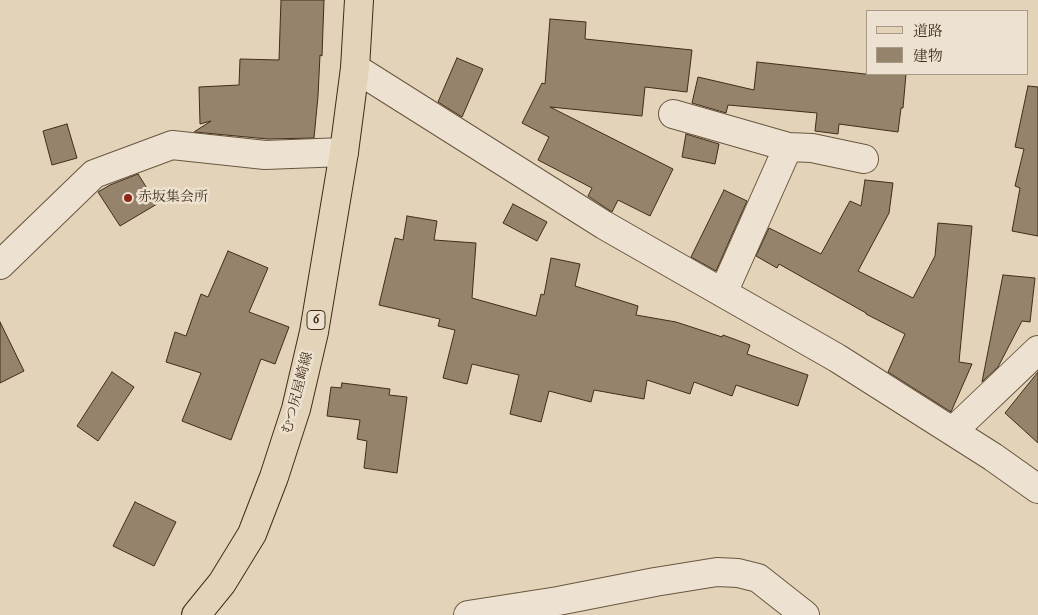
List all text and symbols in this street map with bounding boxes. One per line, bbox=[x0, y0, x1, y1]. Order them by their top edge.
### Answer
legend bbox=[866, 10, 1028, 75]
text: 道路 bbox=[913, 22, 943, 40]
text: 建物 bbox=[913, 47, 943, 65]
place label: 赤坂集会所 bbox=[138, 190, 208, 206]
marker: 赤坂集会所 bbox=[122, 192, 134, 204]
road number: 6 bbox=[307, 310, 325, 330]
street label: むつ尻屋崎線 bbox=[279, 350, 317, 436]

